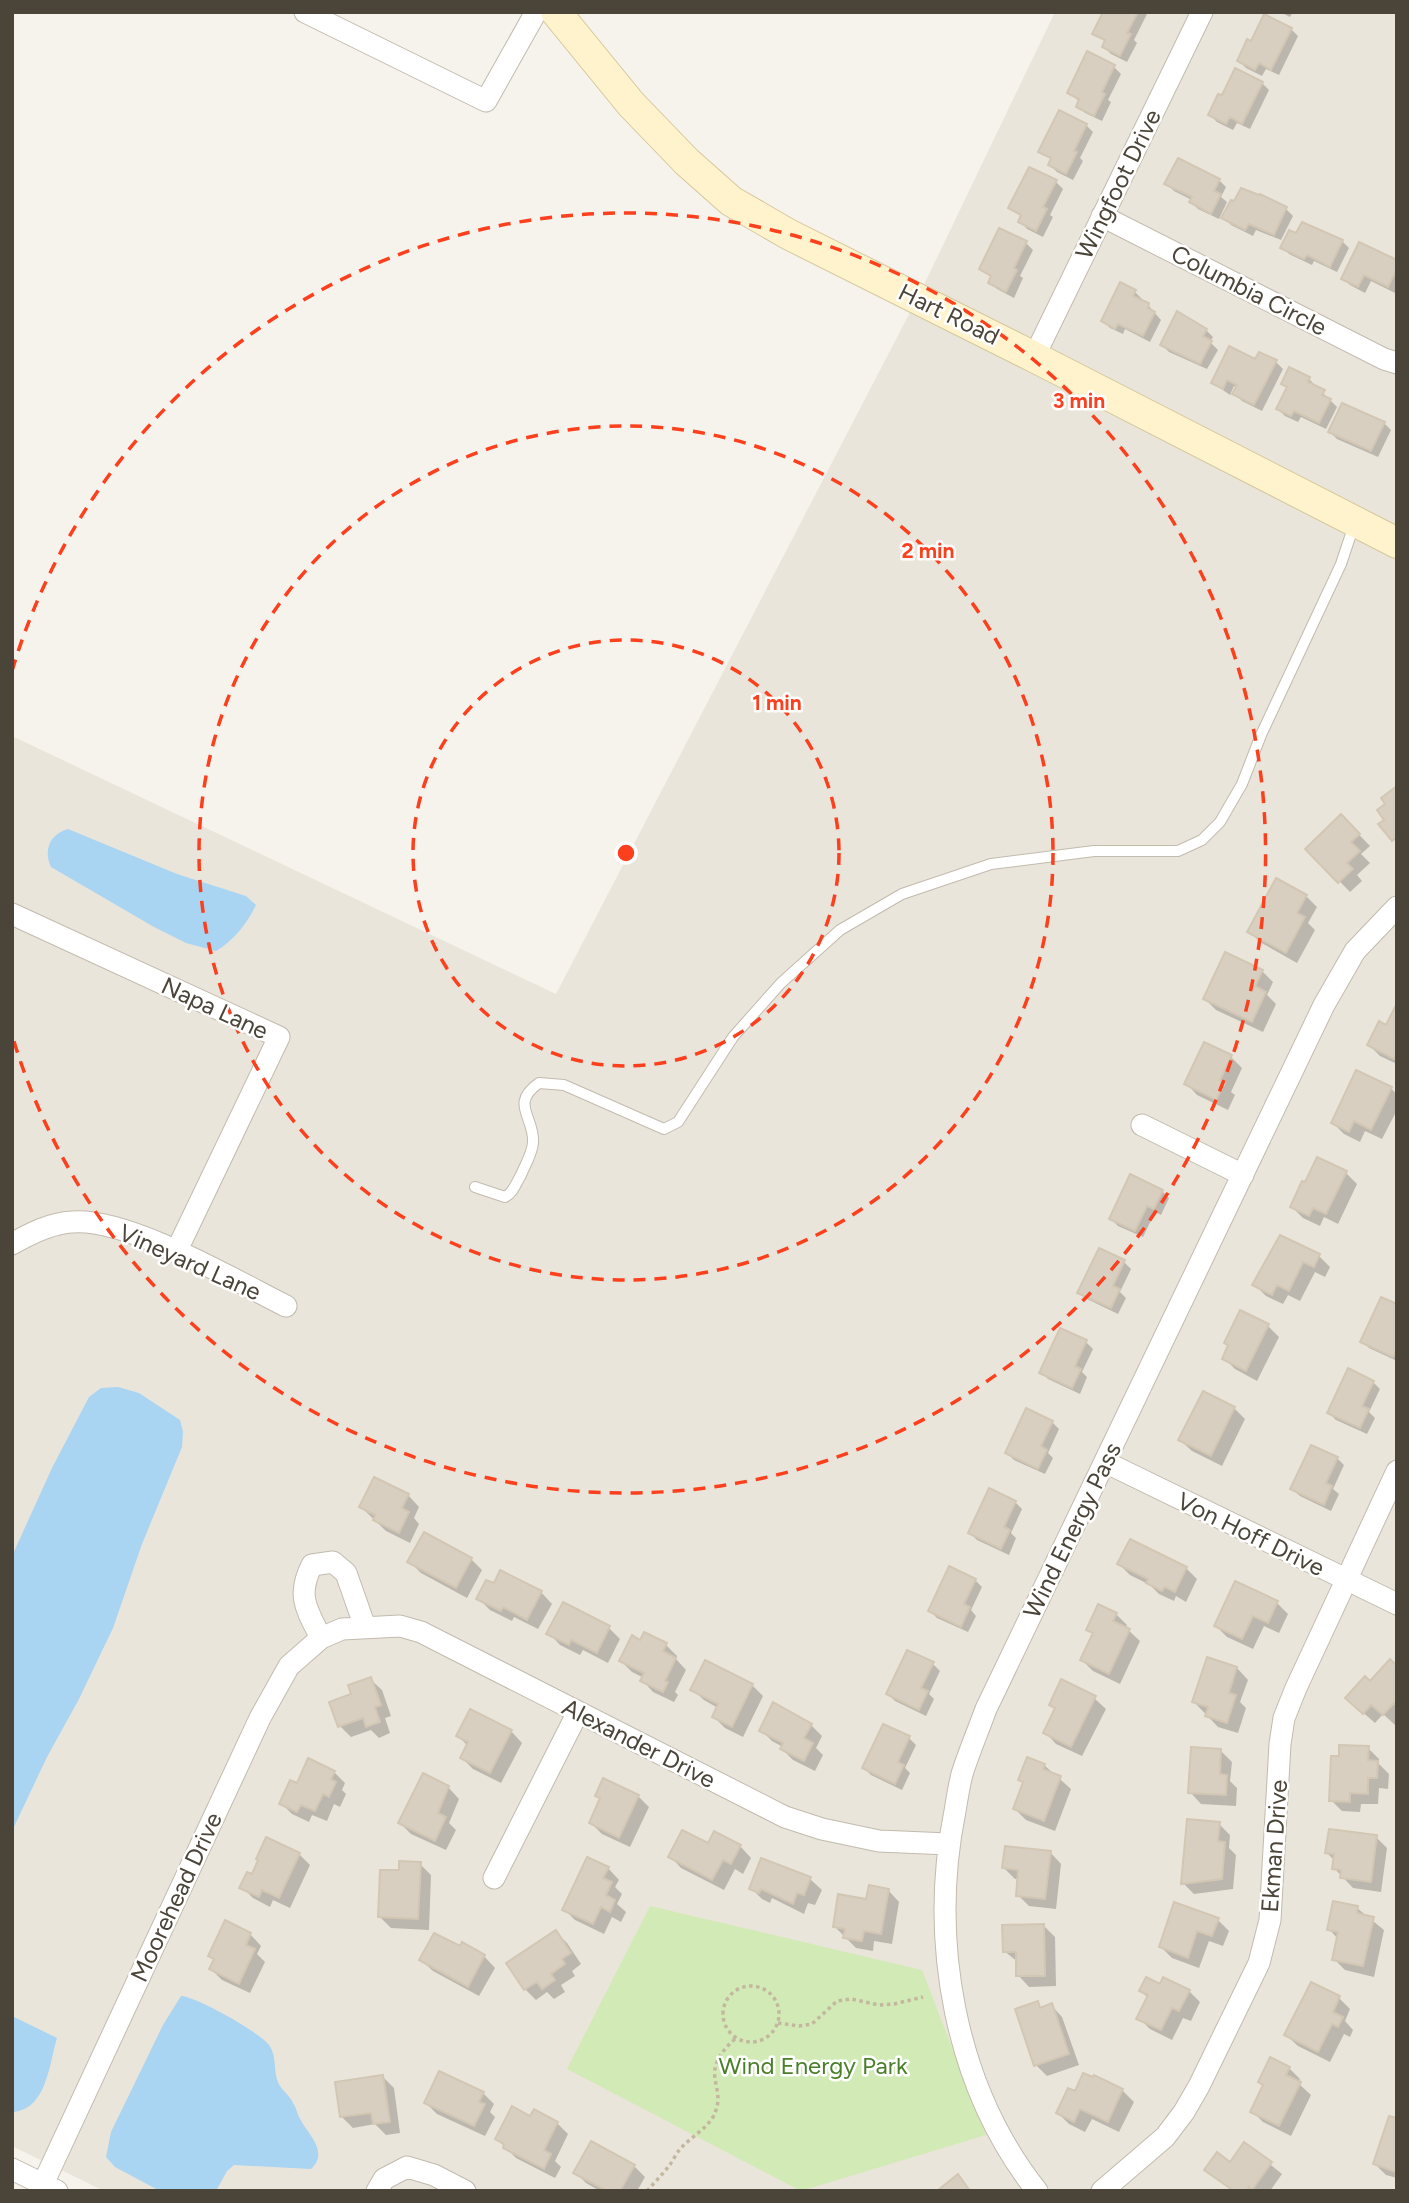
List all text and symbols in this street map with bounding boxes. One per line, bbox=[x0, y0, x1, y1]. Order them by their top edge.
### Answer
street label: Wingfoot Drive bbox=[1069, 104, 1167, 264]
street label: Columbia Circle bbox=[1166, 238, 1332, 342]
street label: Hart Road bbox=[894, 277, 1004, 351]
text: 3 min bbox=[1053, 388, 1105, 413]
text: 2 min bbox=[902, 538, 954, 563]
text: 1 min bbox=[752, 690, 802, 715]
centre of rings bbox=[614, 841, 638, 865]
street label: Napa Lane bbox=[157, 971, 273, 1045]
street label: Vineyard Lane bbox=[115, 1218, 265, 1306]
street label: Wind Energy Pass bbox=[1017, 1437, 1127, 1623]
street label: Von Hoff Drive bbox=[1173, 1486, 1329, 1582]
street label: Alexander Drive bbox=[558, 1692, 720, 1794]
street label: Ekman Drive bbox=[1255, 1778, 1293, 1914]
street label: Moorehead Drive bbox=[124, 1808, 228, 1986]
park label: Wind Energy Park bbox=[718, 2051, 908, 2080]

